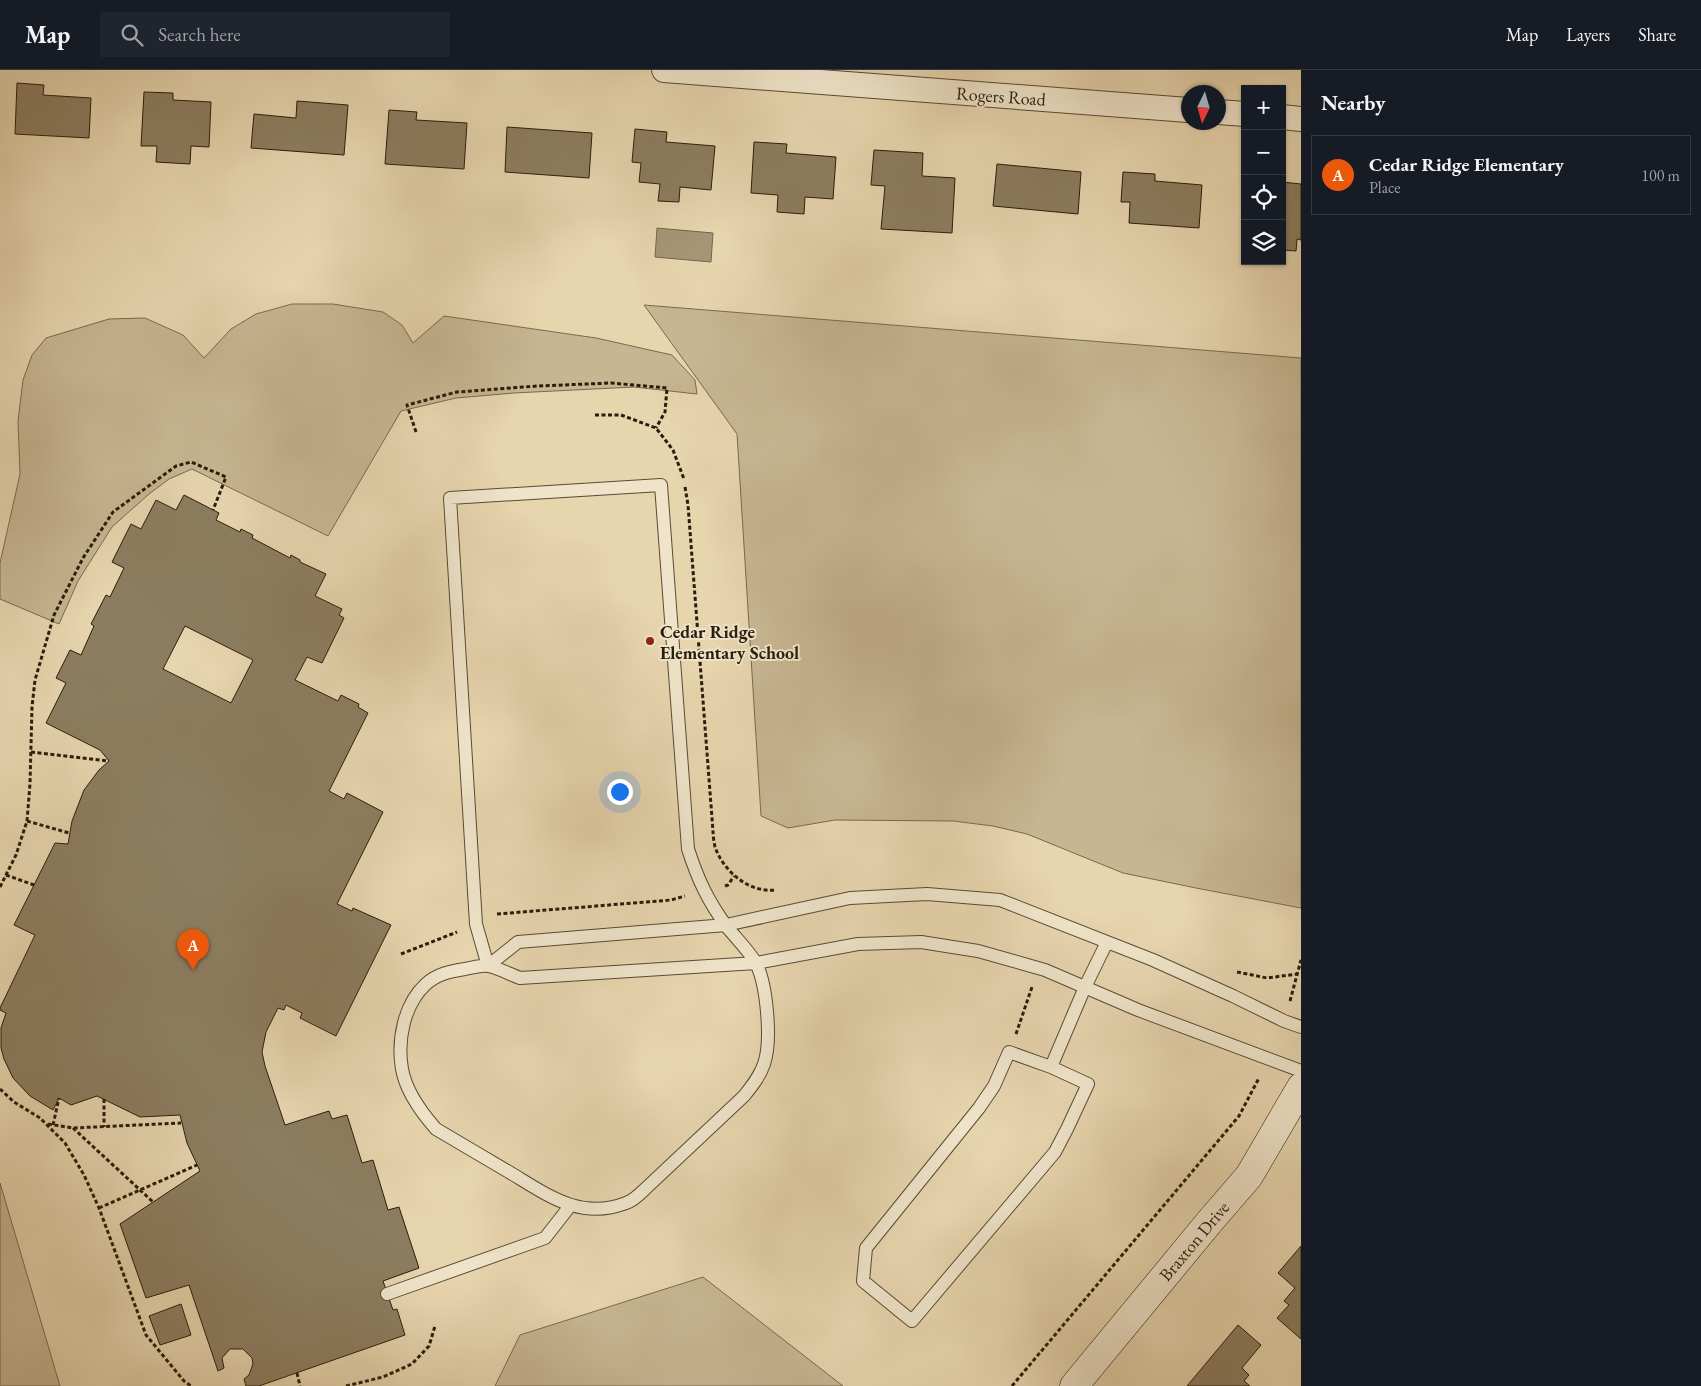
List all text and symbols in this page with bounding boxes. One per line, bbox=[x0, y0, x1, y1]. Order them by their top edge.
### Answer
search box bbox=[100, 12, 450, 57]
text: Map bbox=[25, 19, 70, 50]
icon: search bbox=[118, 21, 146, 49]
text: Search here bbox=[158, 22, 241, 47]
text: Map bbox=[1506, 23, 1538, 46]
text: Layers bbox=[1566, 23, 1610, 46]
text: Share bbox=[1638, 23, 1676, 46]
street label: Rogers Road bbox=[955, 81, 1047, 111]
north arrow bbox=[1181, 85, 1226, 130]
map controls bbox=[1241, 85, 1286, 265]
button: + bbox=[1241, 85, 1286, 130]
text: Nearby bbox=[1321, 89, 1385, 116]
button: − bbox=[1241, 130, 1286, 175]
text: Cedar Ridge Elementary bbox=[1369, 152, 1564, 177]
text: A bbox=[1332, 165, 1344, 186]
text: 100 m bbox=[1641, 165, 1680, 186]
button: locate bbox=[1241, 175, 1286, 220]
text: Place bbox=[1369, 177, 1401, 198]
button: layers bbox=[1241, 220, 1286, 265]
place label: Cedar Ridge Elementary School bbox=[660, 620, 799, 664]
marker: Cedar Ridge Elementary School bbox=[644, 635, 656, 647]
your location bbox=[607, 779, 633, 805]
pin: A bbox=[177, 929, 209, 970]
street label: Braxton Drive bbox=[1154, 1196, 1234, 1286]

